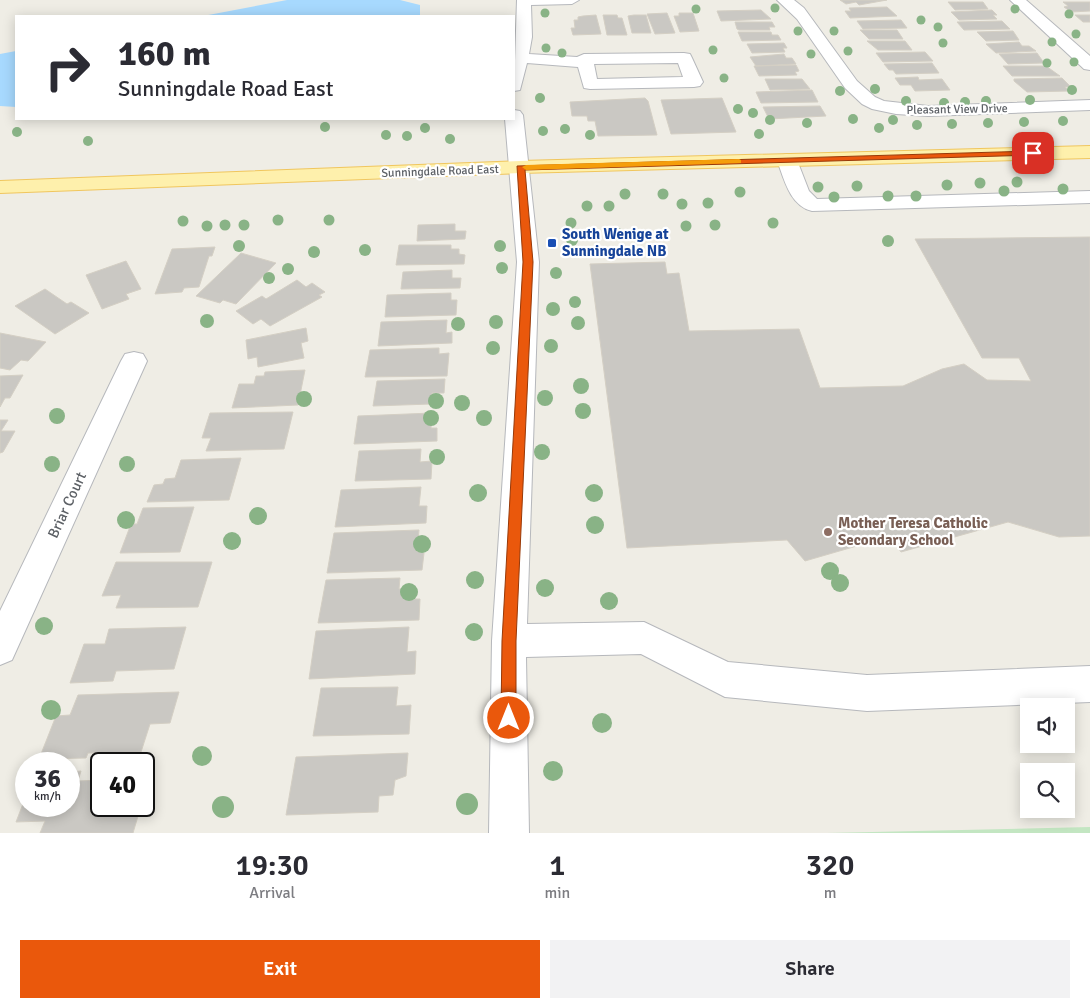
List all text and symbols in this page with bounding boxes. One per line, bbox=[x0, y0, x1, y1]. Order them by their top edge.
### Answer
text: 160 m bbox=[118, 32, 211, 75]
icon: right bbox=[35, 35, 100, 100]
text: Sunningdale Road East bbox=[118, 75, 333, 102]
street label: Pleasant View Drive bbox=[906, 101, 1008, 118]
pin bbox=[1012, 132, 1054, 174]
icon: arrive bbox=[1019, 139, 1047, 167]
street label: Sunningdale Road East bbox=[381, 162, 499, 181]
place label: South Wenige at Sunningdale NB bbox=[562, 225, 669, 260]
marker: South Wenige at Sunningdale NB bbox=[546, 237, 558, 249]
street label: Briar Court bbox=[44, 469, 90, 541]
place label: Mother Teresa Catholic Secondary School bbox=[838, 514, 988, 549]
marker: Mother Teresa Catholic Secondary School bbox=[822, 526, 834, 538]
position arrow bbox=[482, 691, 534, 743]
map controls bbox=[1020, 698, 1075, 818]
button: sound bbox=[1020, 698, 1075, 753]
speed limit sign: 40 bbox=[90, 752, 155, 817]
text: 36 bbox=[34, 763, 61, 794]
button: search bbox=[1020, 763, 1075, 818]
text: km/h bbox=[34, 789, 61, 804]
text: 19:30 bbox=[236, 847, 309, 884]
text: 1 bbox=[549, 847, 565, 884]
text: 320 bbox=[806, 847, 854, 884]
text: Arrival bbox=[249, 883, 295, 903]
text: min bbox=[544, 883, 570, 903]
text: m bbox=[824, 883, 836, 903]
button: Exit bbox=[20, 940, 540, 998]
button: Share bbox=[550, 940, 1070, 998]

